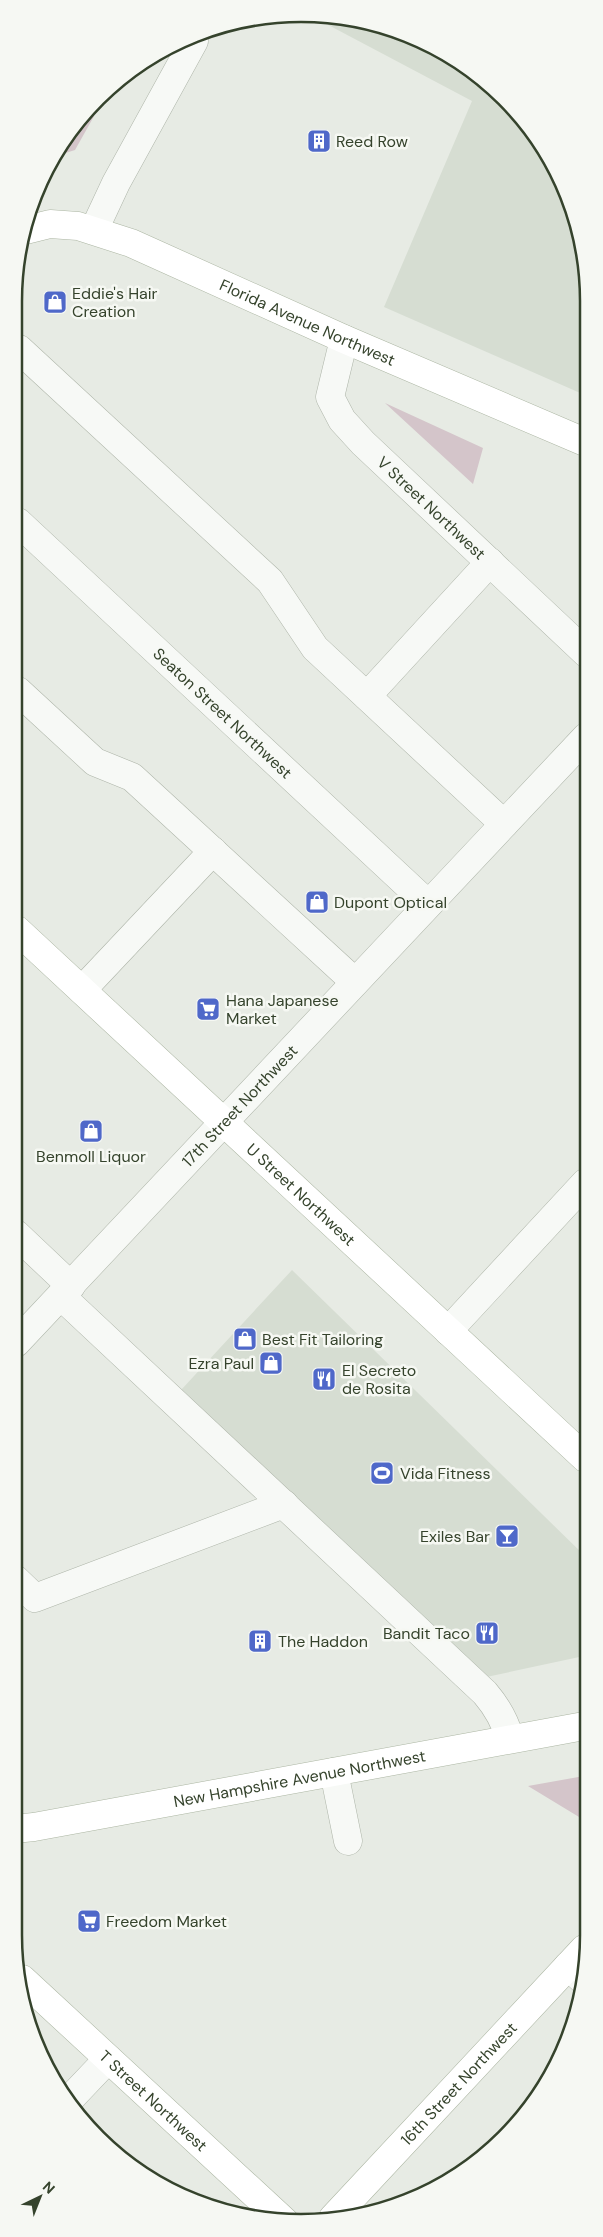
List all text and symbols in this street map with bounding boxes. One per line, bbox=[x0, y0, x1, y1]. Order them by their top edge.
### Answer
building icon: Reed Row bbox=[306, 128, 332, 154]
place label: Reed Row bbox=[336, 131, 408, 152]
street label: Florida Avenue Northwest bbox=[216, 274, 398, 371]
place label: Eddie's Hair Creation bbox=[72, 283, 158, 322]
shop icon: Eddie's Hair Creation bbox=[42, 289, 68, 315]
street label: V Street Northwest bbox=[373, 452, 490, 564]
street label: Seaton Street Northwest bbox=[149, 643, 296, 783]
shop icon: Dupont Optical bbox=[304, 889, 330, 915]
place label: Dupont Optical bbox=[334, 892, 447, 913]
place label: Hana Japanese Market bbox=[226, 990, 339, 1029]
supermarket icon: Hana Japanese Market bbox=[195, 996, 221, 1022]
street label: 17th Street Northwest bbox=[177, 1040, 302, 1171]
shop icon: Benmoll Liquor bbox=[78, 1118, 104, 1144]
street label: U Street Northwest bbox=[242, 1139, 360, 1250]
place label: Benmoll Liquor bbox=[36, 1146, 146, 1167]
shop icon: Best Fit Tailoring bbox=[232, 1326, 258, 1352]
place label: Best Fit Tailoring bbox=[262, 1329, 383, 1350]
shop icon: Ezra Paul bbox=[258, 1350, 284, 1376]
place label: Ezra Paul bbox=[188, 1353, 254, 1374]
place label: El Secreto de Rosita bbox=[342, 1360, 416, 1399]
restaurant icon: El Secreto de Rosita bbox=[311, 1366, 337, 1392]
sports icon: Vida Fitness bbox=[369, 1460, 395, 1486]
place label: Vida Fitness bbox=[400, 1463, 491, 1484]
bar icon: Exiles Bar bbox=[494, 1523, 520, 1549]
place label: Exiles Bar bbox=[420, 1526, 490, 1547]
restaurant icon: Bandit Taco bbox=[474, 1620, 500, 1646]
place label: Bandit Taco bbox=[383, 1623, 470, 1644]
building icon: The Haddon bbox=[247, 1628, 273, 1654]
place label: The Haddon bbox=[278, 1631, 368, 1652]
street label: New Hampshire Avenue Northwest bbox=[172, 1745, 427, 1812]
supermarket icon: Freedom Market bbox=[76, 1908, 102, 1934]
place label: Freedom Market bbox=[106, 1911, 227, 1932]
street label: 16th Street Northwest bbox=[396, 2018, 522, 2150]
street label: T Street Northwest bbox=[95, 2046, 212, 2156]
north arrow bbox=[15, 2172, 65, 2222]
text: N bbox=[39, 2177, 59, 2198]

